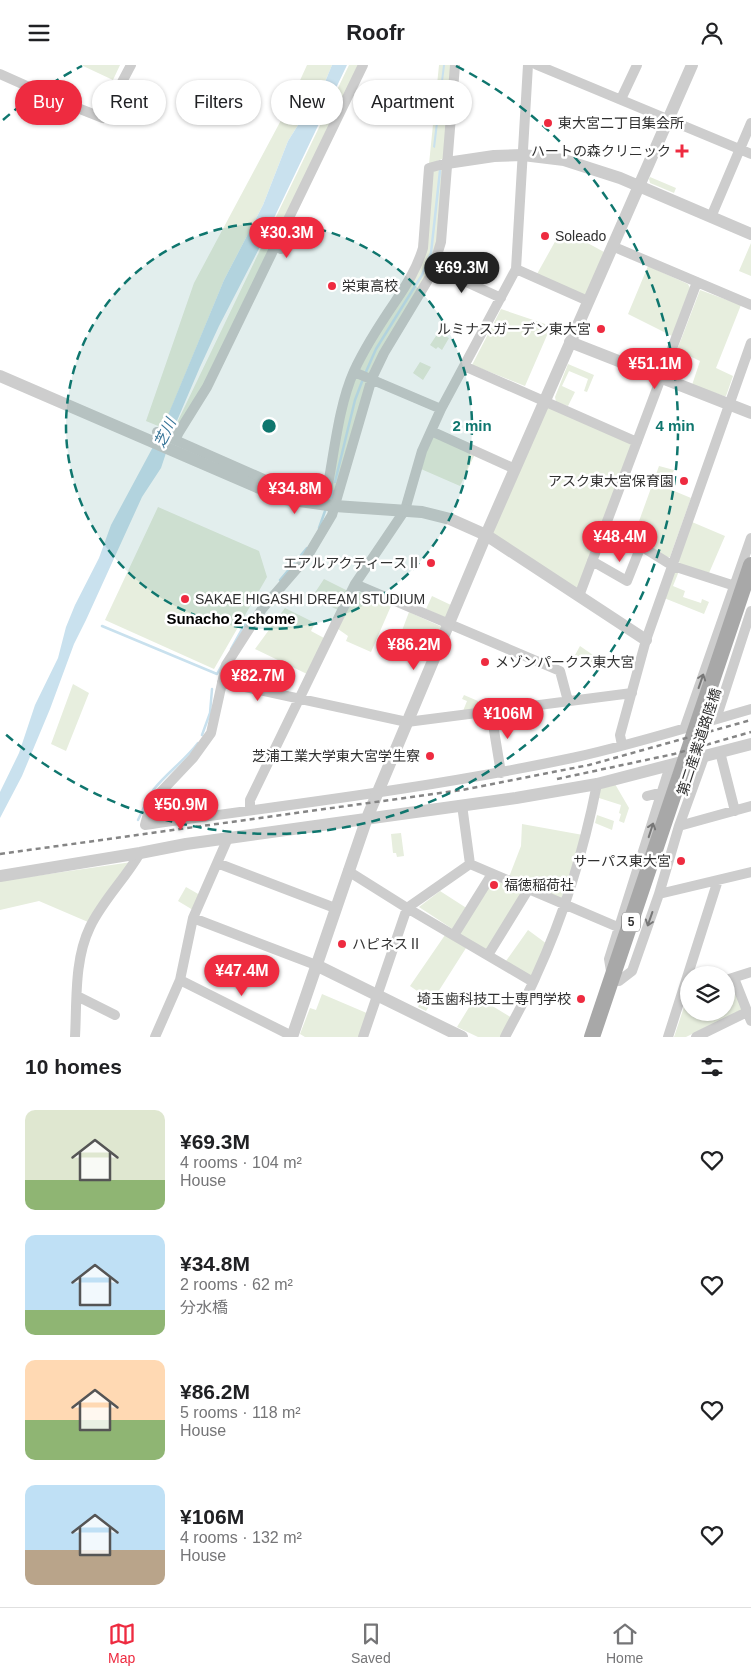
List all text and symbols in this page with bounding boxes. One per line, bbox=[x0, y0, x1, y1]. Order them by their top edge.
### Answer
icon: menu bbox=[25, 19, 53, 47]
icon: person bbox=[698, 19, 726, 47]
text: Roofr bbox=[346, 20, 405, 45]
chip: Buy bbox=[15, 80, 82, 125]
chip: Rent bbox=[92, 80, 166, 125]
chip: Filters bbox=[176, 80, 261, 125]
chip: New bbox=[271, 80, 343, 125]
chip: Apartment bbox=[353, 80, 472, 125]
place label: 東大宮二丁目集会所 bbox=[558, 115, 684, 131]
marker: 東大宮二丁目集会所 bbox=[542, 117, 554, 129]
place label: ハートの森クリニック bbox=[531, 143, 671, 159]
marker: ハートの森クリニック bbox=[675, 144, 689, 158]
pin: ¥30.3M bbox=[246, 217, 328, 259]
text: ¥30.3M bbox=[260, 224, 314, 241]
place label: Soleado bbox=[555, 228, 607, 244]
marker: Soleado bbox=[539, 230, 551, 242]
pin: ¥69.3M bbox=[421, 251, 503, 294]
text: ¥69.3M bbox=[435, 259, 489, 276]
place label: 栄東高校 bbox=[342, 278, 398, 294]
marker: 栄東高校 bbox=[326, 280, 338, 292]
place label: ルミナスガーデン東大宮 bbox=[437, 321, 591, 337]
marker: ルミナスガーデン東大宮 bbox=[595, 323, 607, 335]
pin: ¥51.1M bbox=[614, 347, 696, 390]
text: ¥51.1M bbox=[628, 355, 682, 372]
water label: 芝川 bbox=[150, 414, 180, 450]
centre of rings bbox=[260, 417, 278, 435]
text: 2 min bbox=[452, 417, 492, 434]
text: 4 min bbox=[655, 417, 695, 434]
pin: ¥34.8M bbox=[254, 473, 336, 515]
place label: アスク東大宮保育園 bbox=[548, 473, 674, 489]
marker: アスク東大宮保育園 bbox=[678, 475, 690, 487]
text: ¥34.8M bbox=[268, 480, 322, 497]
pin: ¥48.4M bbox=[579, 521, 661, 563]
text: ¥48.4M bbox=[593, 528, 647, 545]
place label: エアルアクティースⅡ bbox=[283, 555, 421, 571]
marker: エアルアクティースⅡ bbox=[425, 557, 437, 569]
place label: SAKAE HIGASHI DREAM STUDIUM bbox=[195, 591, 425, 607]
marker: SAKAE HIGASHI DREAM STUDIUM bbox=[179, 593, 191, 605]
district label: Sunacho 2-chome bbox=[166, 610, 296, 627]
pin: ¥86.2M bbox=[373, 629, 455, 671]
text: ¥86.2M bbox=[387, 636, 441, 653]
place label: メゾンパークス東大宮 bbox=[495, 654, 635, 670]
marker: メゾンパークス東大宮 bbox=[479, 656, 491, 668]
pin: ¥82.7M bbox=[217, 659, 299, 702]
text: ¥82.7M bbox=[231, 667, 285, 684]
one-way arrow bbox=[697, 674, 706, 689]
street label: 第二産業道路陸橋 bbox=[674, 686, 724, 798]
pin: ¥106M bbox=[473, 697, 543, 740]
text: ¥106M bbox=[484, 705, 532, 722]
place label: 芝浦工業大学東大宮学生寮 bbox=[252, 748, 420, 764]
marker: 芝浦工業大学東大宮学生寮 bbox=[424, 750, 436, 762]
pin: ¥50.9M bbox=[140, 789, 222, 831]
text: ¥50.9M bbox=[154, 796, 208, 813]
one-way arrow bbox=[646, 823, 656, 839]
place label: サーパス東大宮 bbox=[573, 853, 671, 869]
marker: サーパス東大宮 bbox=[675, 855, 687, 867]
place label: 福徳稲荷社 bbox=[504, 877, 574, 893]
marker: 福徳稲荷社 bbox=[488, 879, 500, 891]
one-way arrow bbox=[645, 911, 654, 926]
road number: 5 bbox=[622, 913, 640, 931]
place label: ハピネスⅡ bbox=[352, 936, 422, 952]
marker: ハピネスⅡ bbox=[336, 938, 348, 950]
pin: ¥47.4M bbox=[201, 955, 283, 997]
text: ¥47.4M bbox=[215, 962, 269, 979]
map controls bbox=[680, 966, 735, 1021]
button: layers bbox=[680, 966, 735, 1021]
place label: 埼玉歯科技工士専門学校 bbox=[417, 991, 571, 1007]
marker: 埼玉歯科技工士専門学校 bbox=[575, 993, 587, 1005]
icon: filters bbox=[698, 1053, 726, 1081]
text: 10 homes bbox=[25, 1055, 122, 1078]
icon: home bbox=[65, 1130, 125, 1190]
text: ¥69.3M bbox=[180, 1130, 250, 1153]
icon: heart bbox=[698, 1146, 726, 1174]
text: 4 rooms · 104 m² bbox=[180, 1154, 302, 1171]
text: House bbox=[180, 1172, 226, 1189]
text: ¥34.8M bbox=[180, 1252, 250, 1275]
icon: home bbox=[65, 1255, 125, 1315]
icon: heart bbox=[698, 1271, 726, 1299]
text: 2 rooms · 62 m² bbox=[180, 1276, 293, 1293]
text: 分水橋 bbox=[180, 1299, 228, 1316]
icon: home bbox=[65, 1380, 125, 1440]
text: ¥86.2M bbox=[180, 1380, 250, 1403]
icon: heart bbox=[698, 1396, 726, 1424]
text: 5 rooms · 118 m² bbox=[180, 1404, 301, 1421]
text: House bbox=[180, 1422, 226, 1439]
icon: home bbox=[65, 1505, 125, 1565]
text: ¥106M bbox=[180, 1505, 244, 1528]
icon: heart bbox=[698, 1521, 726, 1549]
text: 4 rooms · 132 m² bbox=[180, 1529, 302, 1546]
text: House bbox=[180, 1547, 226, 1564]
tab: Map bbox=[108, 1620, 136, 1666]
tab: Saved bbox=[351, 1620, 391, 1666]
tab: Home bbox=[606, 1620, 643, 1666]

